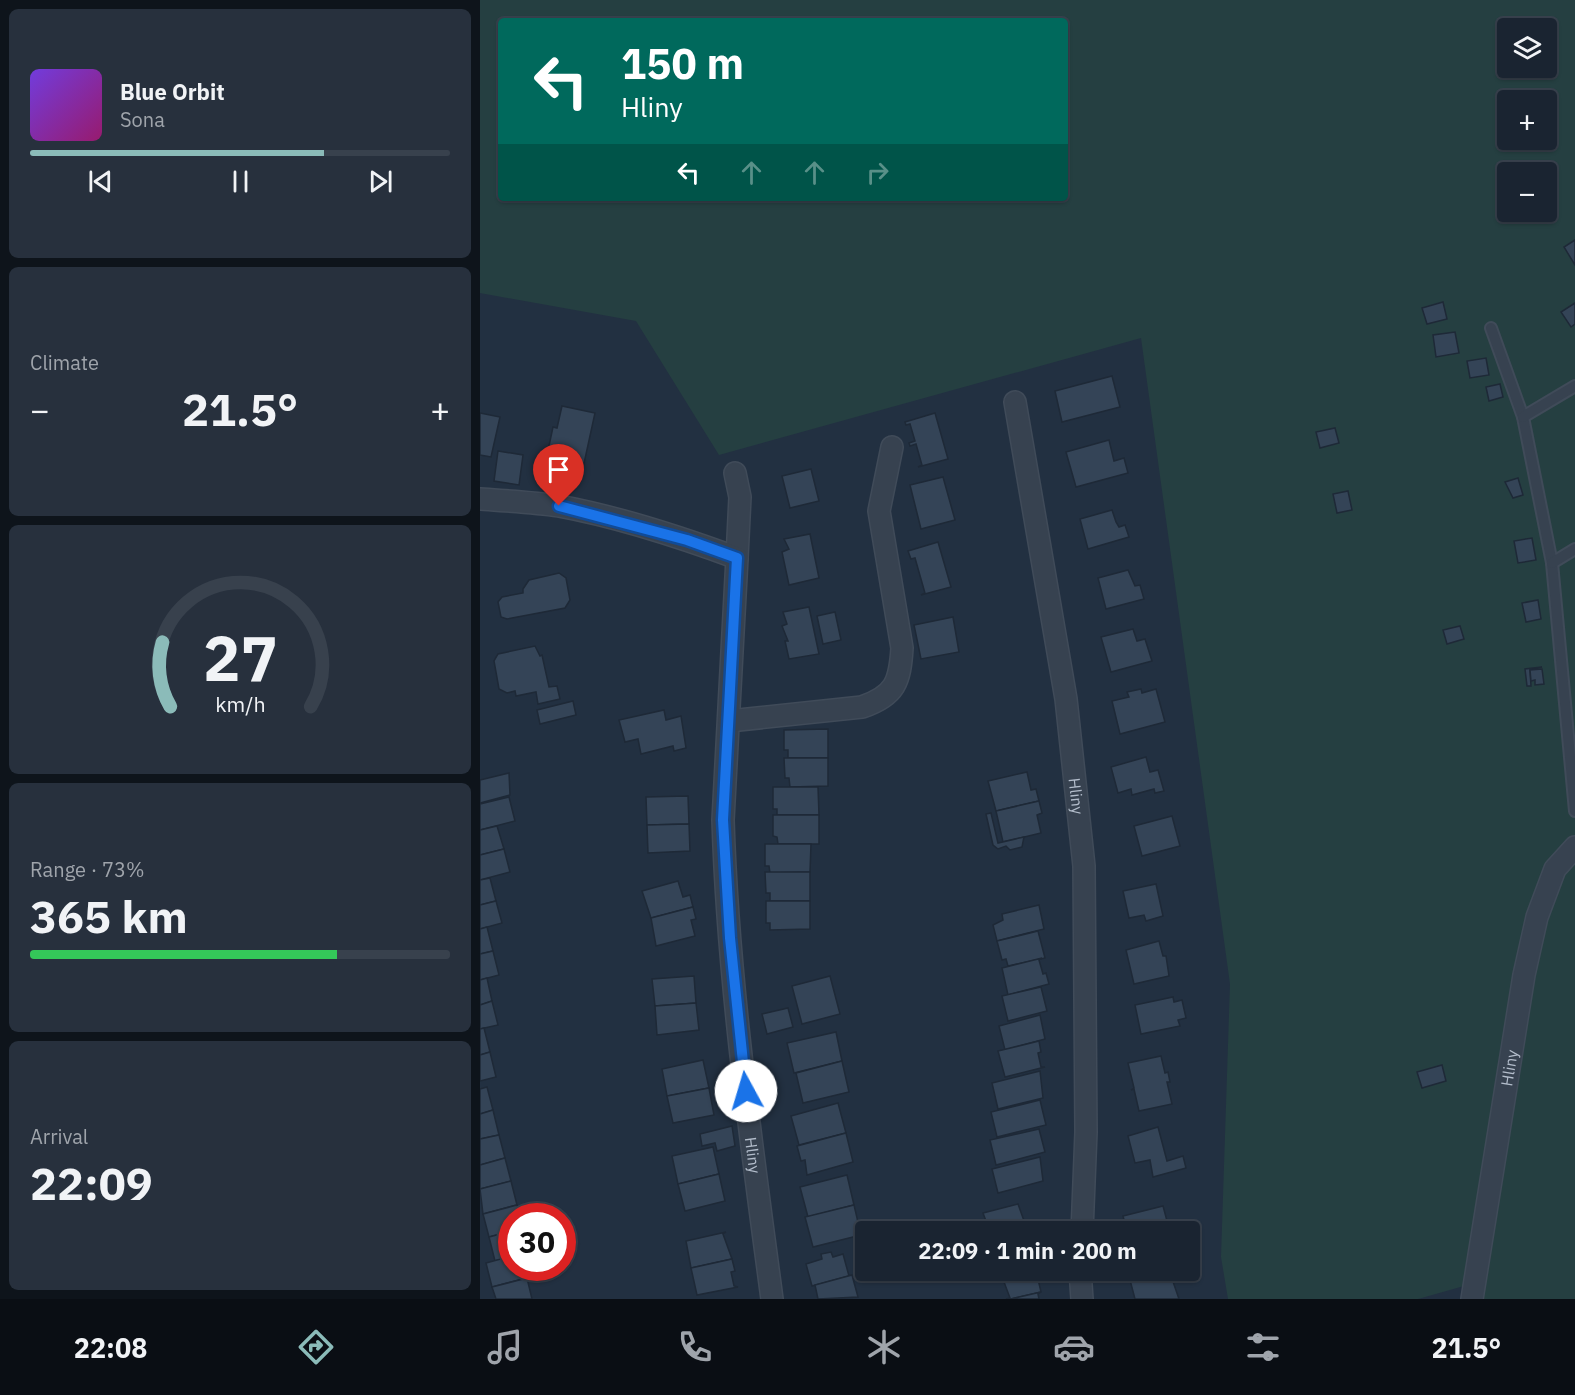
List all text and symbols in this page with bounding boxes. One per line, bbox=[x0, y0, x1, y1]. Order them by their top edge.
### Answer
map controls bbox=[1497, 18, 1557, 222]
button: layers bbox=[1497, 18, 1557, 78]
text: 150 m bbox=[621, 36, 744, 91]
icon: left bbox=[522, 42, 600, 120]
text: Blue Orbit bbox=[120, 77, 225, 106]
text: Hliny bbox=[621, 89, 683, 124]
button: + bbox=[1497, 90, 1557, 150]
text: Sona bbox=[120, 106, 165, 133]
icon: left bbox=[672, 156, 705, 189]
icon: ahead bbox=[735, 156, 768, 189]
icon: ahead bbox=[798, 156, 831, 189]
icon: right bbox=[861, 156, 894, 189]
button: − bbox=[1497, 162, 1557, 222]
icon: previous bbox=[84, 165, 117, 198]
icon: pause bbox=[224, 165, 257, 198]
icon: next bbox=[364, 165, 397, 198]
text: Climate bbox=[30, 349, 99, 376]
text: 21.5° bbox=[182, 380, 298, 438]
text: − bbox=[30, 388, 50, 431]
text: + bbox=[430, 388, 450, 431]
pin bbox=[533, 444, 584, 506]
icon: arrive bbox=[542, 453, 575, 486]
text: 27 bbox=[203, 617, 277, 698]
text: km/h bbox=[215, 690, 265, 718]
street label: Hliny bbox=[1065, 777, 1088, 815]
text: Range · 73% bbox=[30, 856, 145, 883]
text: 365 km bbox=[30, 887, 188, 945]
street label: Hliny bbox=[1496, 1048, 1522, 1088]
position arrow bbox=[714, 1059, 778, 1123]
text: Arrival bbox=[30, 1123, 88, 1150]
street label: Hliny bbox=[741, 1136, 765, 1175]
text: 22:09 bbox=[30, 1154, 153, 1212]
speed limit sign: 30 bbox=[498, 1203, 576, 1281]
text: 22:09 · 1 min · 200 m bbox=[918, 1236, 1137, 1265]
icon: directions bbox=[295, 1326, 337, 1368]
icon: music bbox=[484, 1326, 526, 1368]
icon: phone bbox=[674, 1326, 716, 1368]
icon: climate bbox=[863, 1326, 905, 1368]
icon: car bbox=[1053, 1326, 1095, 1368]
icon: filters bbox=[1242, 1326, 1284, 1368]
text: 22:08 bbox=[74, 1330, 147, 1365]
text: 21.5° bbox=[1432, 1330, 1501, 1365]

